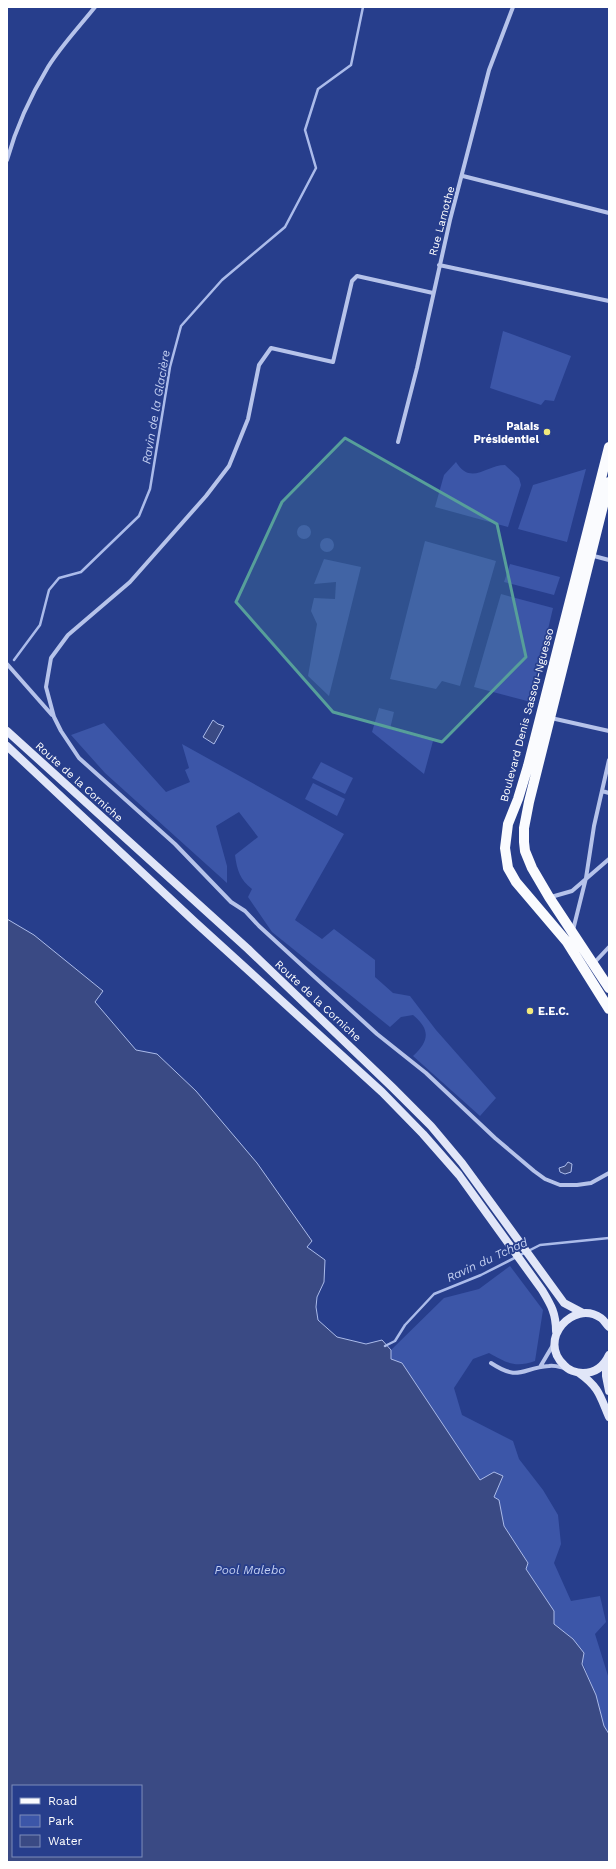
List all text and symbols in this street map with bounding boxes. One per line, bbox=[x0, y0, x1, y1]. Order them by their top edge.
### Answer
street label: Rue Lamothe bbox=[426, 185, 458, 257]
water label: Ravin de la Glacière bbox=[139, 349, 173, 465]
place label: Palais Présidentiel bbox=[474, 420, 539, 446]
marker: Palais Présidentiel bbox=[542, 427, 552, 437]
street label: Boulevard Denis Sassou-Nguesso bbox=[498, 627, 556, 803]
street label: Route de la Corniche bbox=[33, 739, 125, 825]
street label: Route de la Corniche bbox=[272, 958, 364, 1044]
place label: E.E.C. bbox=[538, 1005, 569, 1018]
marker: E.E.C. bbox=[525, 1006, 535, 1016]
water label: Ravin du Tchad bbox=[444, 1235, 530, 1285]
water label: Pool Malebo bbox=[215, 1563, 285, 1577]
legend bbox=[12, 1785, 142, 1857]
text: Road bbox=[48, 1794, 77, 1808]
text: Park bbox=[48, 1814, 74, 1828]
text: Water bbox=[48, 1834, 83, 1848]

